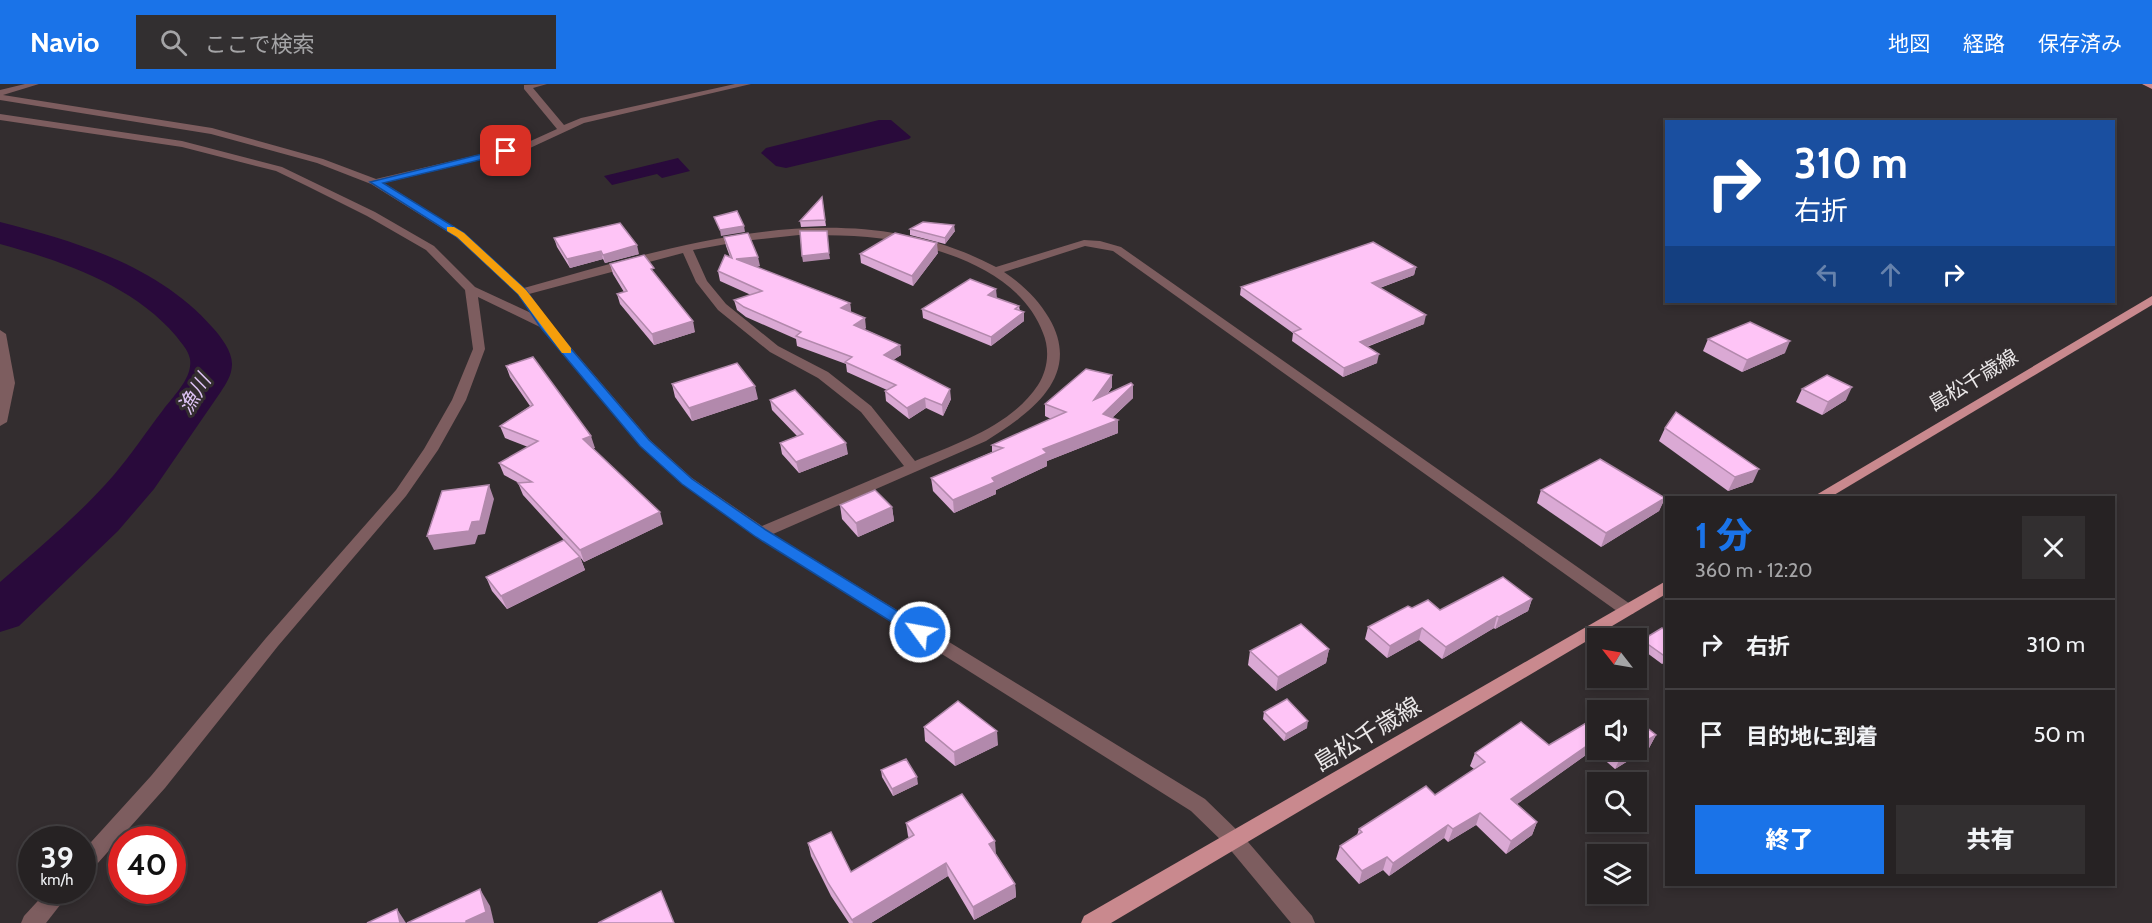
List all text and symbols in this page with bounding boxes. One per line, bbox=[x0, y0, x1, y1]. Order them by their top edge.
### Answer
search box bbox=[136, 15, 556, 69]
text: Navio bbox=[30, 25, 100, 59]
icon: search bbox=[157, 26, 190, 59]
text: ここで検索 bbox=[205, 31, 315, 58]
text: 地図 bbox=[1888, 31, 1930, 56]
text: 経路 bbox=[1963, 31, 2005, 56]
text: 保存済み bbox=[2038, 31, 2122, 56]
pin bbox=[480, 125, 531, 176]
icon: arrive bbox=[489, 134, 522, 167]
text: 310 m bbox=[1794, 137, 1908, 189]
icon: right bbox=[1695, 144, 1773, 222]
text: 右折 bbox=[1794, 194, 1848, 227]
icon: left bbox=[1811, 258, 1844, 291]
icon: ahead bbox=[1874, 258, 1907, 291]
icon: right bbox=[1937, 258, 1970, 291]
street label: 島松千歳線 bbox=[1924, 344, 2022, 416]
water label: 漁川 bbox=[172, 368, 217, 418]
text: 1 分 bbox=[1695, 513, 1752, 557]
button: close bbox=[2022, 516, 2085, 579]
text: 360 m · 12:20 bbox=[1695, 558, 1813, 582]
position arrow bbox=[888, 600, 952, 664]
north arrow bbox=[1587, 628, 1647, 688]
map controls bbox=[1587, 628, 1647, 904]
icon: right bbox=[1695, 628, 1728, 661]
text: 310 m bbox=[2026, 631, 2085, 658]
text: 右折 bbox=[1746, 633, 1790, 660]
street label: 島松千歳線 bbox=[1308, 691, 1426, 777]
button: sound bbox=[1587, 700, 1647, 760]
icon: arrive bbox=[1695, 718, 1728, 751]
text: 50 m bbox=[2033, 721, 2085, 748]
text: 目的地に到着 bbox=[1746, 723, 1878, 750]
button: search bbox=[1587, 772, 1647, 832]
button: 終了 bbox=[1695, 805, 1884, 874]
button: 共有 bbox=[1896, 805, 2085, 874]
speed limit sign: 40 bbox=[108, 826, 186, 904]
text: 39 bbox=[40, 839, 74, 876]
button: layers bbox=[1587, 844, 1647, 904]
text: km/h bbox=[41, 871, 73, 889]

